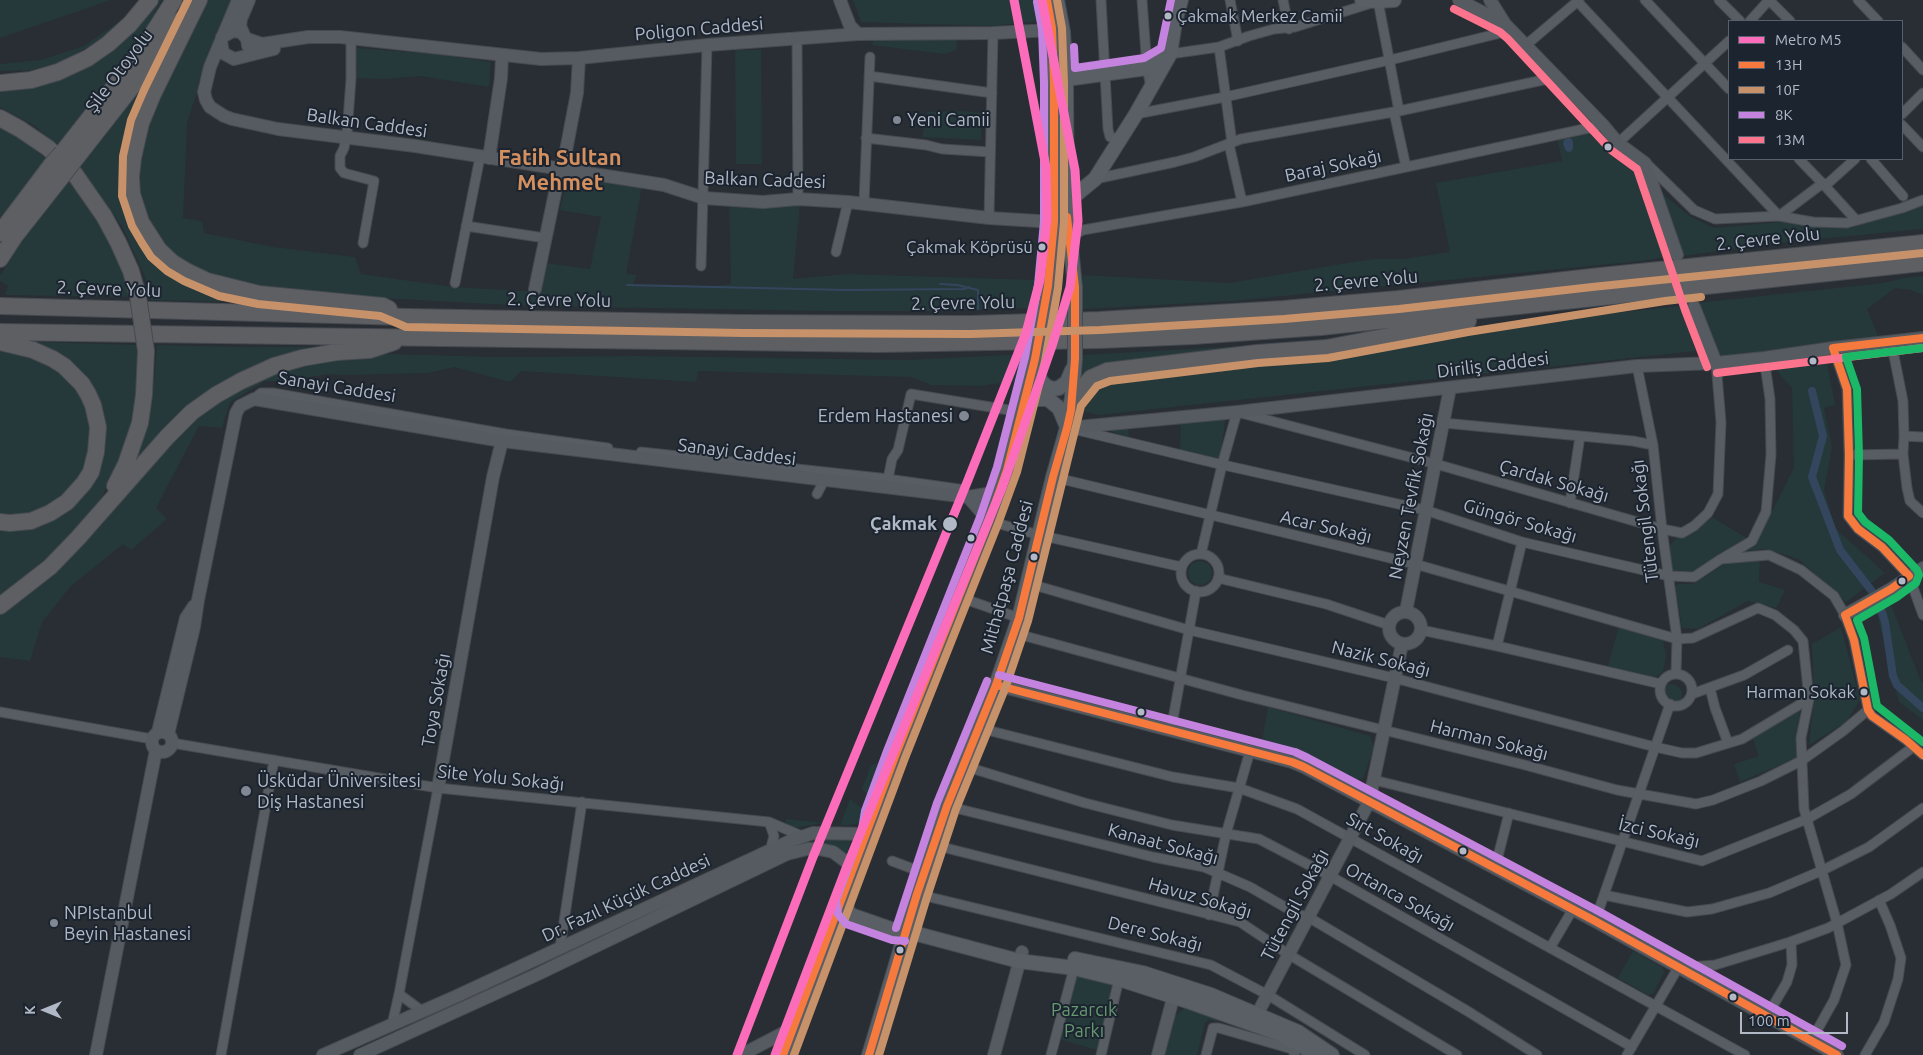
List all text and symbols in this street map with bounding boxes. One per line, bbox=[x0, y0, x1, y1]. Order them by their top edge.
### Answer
place label: Çakmak Merkez Camii bbox=[1177, 6, 1343, 26]
marker: Çakmak Merkez Camii bbox=[1163, 11, 1173, 21]
street label: Poligon Caddesi bbox=[634, 13, 764, 45]
legend bbox=[1728, 20, 1903, 160]
street label: Şile Otoyolu bbox=[81, 25, 157, 117]
text: Metro M5 bbox=[1775, 31, 1842, 48]
text: 13H bbox=[1775, 56, 1802, 73]
text: 10F bbox=[1775, 81, 1800, 98]
street label: Balkan Caddesi bbox=[305, 104, 429, 142]
text: 8K bbox=[1775, 106, 1793, 123]
place label: Yeni Camii bbox=[907, 109, 990, 131]
marker: Yeni Camii bbox=[891, 114, 903, 126]
text: 13M bbox=[1775, 131, 1805, 148]
unlabelled marker bbox=[1603, 142, 1613, 152]
district label: Fatih Sultan Mehmet bbox=[498, 145, 622, 196]
street label: Baraj Sokağı bbox=[1283, 145, 1383, 187]
street label: Balkan Caddesi bbox=[704, 167, 826, 193]
street label: 2. Çevre Yolu bbox=[1715, 223, 1821, 255]
place label: Çakmak Köprüsü bbox=[906, 237, 1033, 257]
marker: Çakmak Köprüsü bbox=[1037, 242, 1047, 252]
street label: 2. Çevre Yolu bbox=[1313, 266, 1419, 296]
street label: 2. Çevre Yolu bbox=[56, 276, 162, 302]
street label: 2. Çevre Yolu bbox=[507, 288, 611, 312]
street label: 2. Çevre Yolu bbox=[911, 291, 1015, 315]
street label: Diriliş Caddesi bbox=[1436, 347, 1550, 383]
unlabelled marker bbox=[1808, 356, 1818, 366]
street label: Sanayi Caddesi bbox=[277, 367, 397, 407]
place label: Erdem Hastanesi bbox=[818, 405, 953, 427]
marker: Erdem Hastanesi bbox=[957, 409, 971, 423]
street label: Neyzen Tevfik Sokağı bbox=[1384, 411, 1438, 581]
street label: Sanayi Caddesi bbox=[677, 434, 797, 470]
street label: Çardak Sokağı bbox=[1497, 455, 1611, 507]
street label: Tütengil Sokağı bbox=[1627, 458, 1663, 584]
street label: Güngör Sokağı bbox=[1461, 494, 1579, 548]
street label: Mithatpaşa Caddesi bbox=[976, 498, 1038, 656]
street label: Acar Sokağı bbox=[1278, 506, 1374, 548]
place label: Çakmak bbox=[870, 513, 937, 535]
marker: Çakmak bbox=[941, 515, 959, 533]
unlabelled marker bbox=[966, 533, 976, 543]
unlabelled marker bbox=[1029, 552, 1039, 562]
unlabelled marker bbox=[1897, 576, 1907, 586]
street label: Nazik Sokağı bbox=[1329, 636, 1433, 682]
street label: Toya Sokağı bbox=[417, 652, 455, 748]
place label: Harman Sokak bbox=[1746, 682, 1855, 702]
marker: Harman Sokak bbox=[1859, 687, 1869, 697]
unlabelled marker bbox=[1136, 707, 1146, 717]
street label: Harman Sokağı bbox=[1428, 715, 1550, 765]
street label: Site Yolu Sokağı bbox=[437, 761, 565, 795]
place label: Üsküdar Üniversitesi Diş Hastanesi bbox=[257, 770, 421, 812]
marker: Üsküdar Üniversitesi Diş Hastanesi bbox=[239, 784, 253, 798]
street label: Sırt Sokağı bbox=[1343, 808, 1427, 868]
street label: İzci Sokağı bbox=[1616, 813, 1702, 853]
street label: Kanaat Sokağı bbox=[1106, 819, 1220, 869]
street label: Tütengil Sokağı bbox=[1256, 845, 1334, 965]
unlabelled marker bbox=[1458, 846, 1468, 856]
street label: Dr. Fazıl Küçük Caddesi bbox=[538, 849, 714, 947]
street label: Ortanca Sokağı bbox=[1341, 858, 1459, 936]
street label: Havuz Sokağı bbox=[1146, 873, 1254, 923]
place label: NPIstanbul Beyin Hastanesi bbox=[64, 902, 191, 944]
street label: Dere Sokağı bbox=[1106, 912, 1204, 956]
marker: NPIstanbul Beyin Hastanesi bbox=[48, 917, 60, 929]
unlabelled marker bbox=[895, 945, 905, 955]
north arrow bbox=[20, 985, 70, 1035]
unlabelled marker bbox=[1728, 992, 1738, 1002]
park label: Pazarcık Parkı bbox=[1051, 999, 1117, 1042]
scale bar bbox=[1743, 1002, 1850, 1034]
text: K bbox=[22, 1005, 38, 1015]
text: 100 m bbox=[1748, 1012, 1790, 1029]

